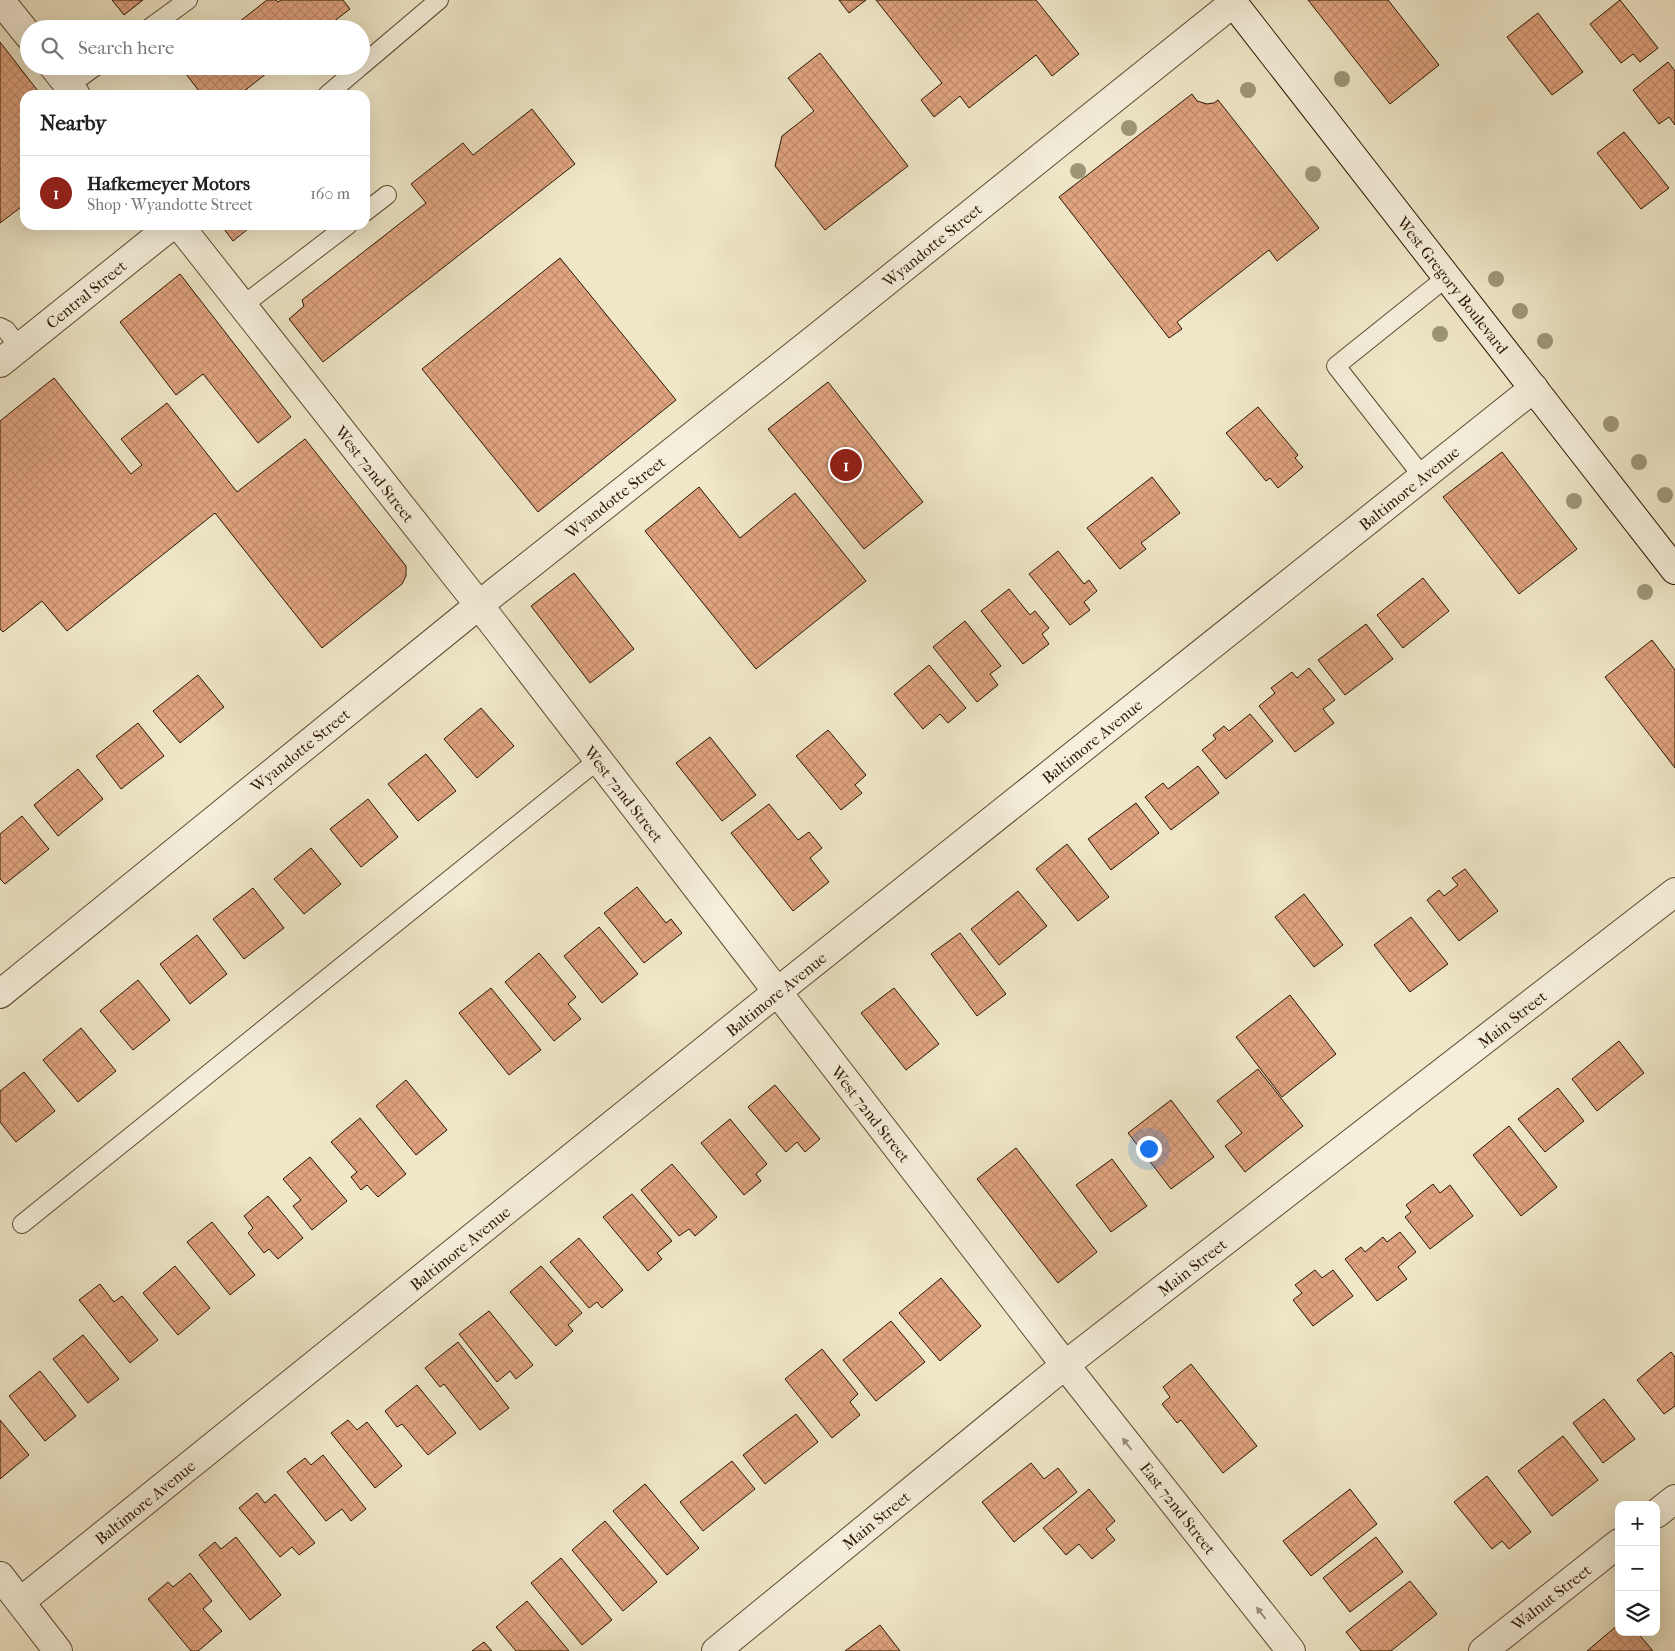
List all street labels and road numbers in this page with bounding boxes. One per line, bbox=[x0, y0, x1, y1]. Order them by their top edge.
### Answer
street label: Wyandotte Street bbox=[878, 199, 986, 292]
street label: West Gregory Boulevard bbox=[1393, 212, 1512, 358]
street label: Central Street bbox=[42, 256, 131, 333]
street label: West 72nd Street bbox=[330, 422, 418, 527]
street label: Baltimore Avenue bbox=[1355, 442, 1463, 535]
street label: Wyandotte Street bbox=[561, 452, 669, 543]
street label: Baltimore Avenue bbox=[1038, 695, 1146, 788]
street label: Wyandotte Street bbox=[246, 704, 354, 797]
street label: West 72nd Street bbox=[579, 742, 667, 847]
street label: Baltimore Avenue bbox=[722, 948, 830, 1041]
street label: Main Street bbox=[1474, 987, 1551, 1052]
street label: West 72nd Street bbox=[826, 1062, 914, 1167]
street label: Baltimore Avenue bbox=[406, 1202, 514, 1295]
street label: Main Street bbox=[1154, 1235, 1231, 1300]
street label: Baltimore Avenue bbox=[91, 1456, 199, 1549]
street label: East 72nd Street bbox=[1136, 1458, 1220, 1558]
street label: Main Street bbox=[839, 1487, 914, 1553]
street label: Walnut Street bbox=[1507, 1560, 1595, 1635]

